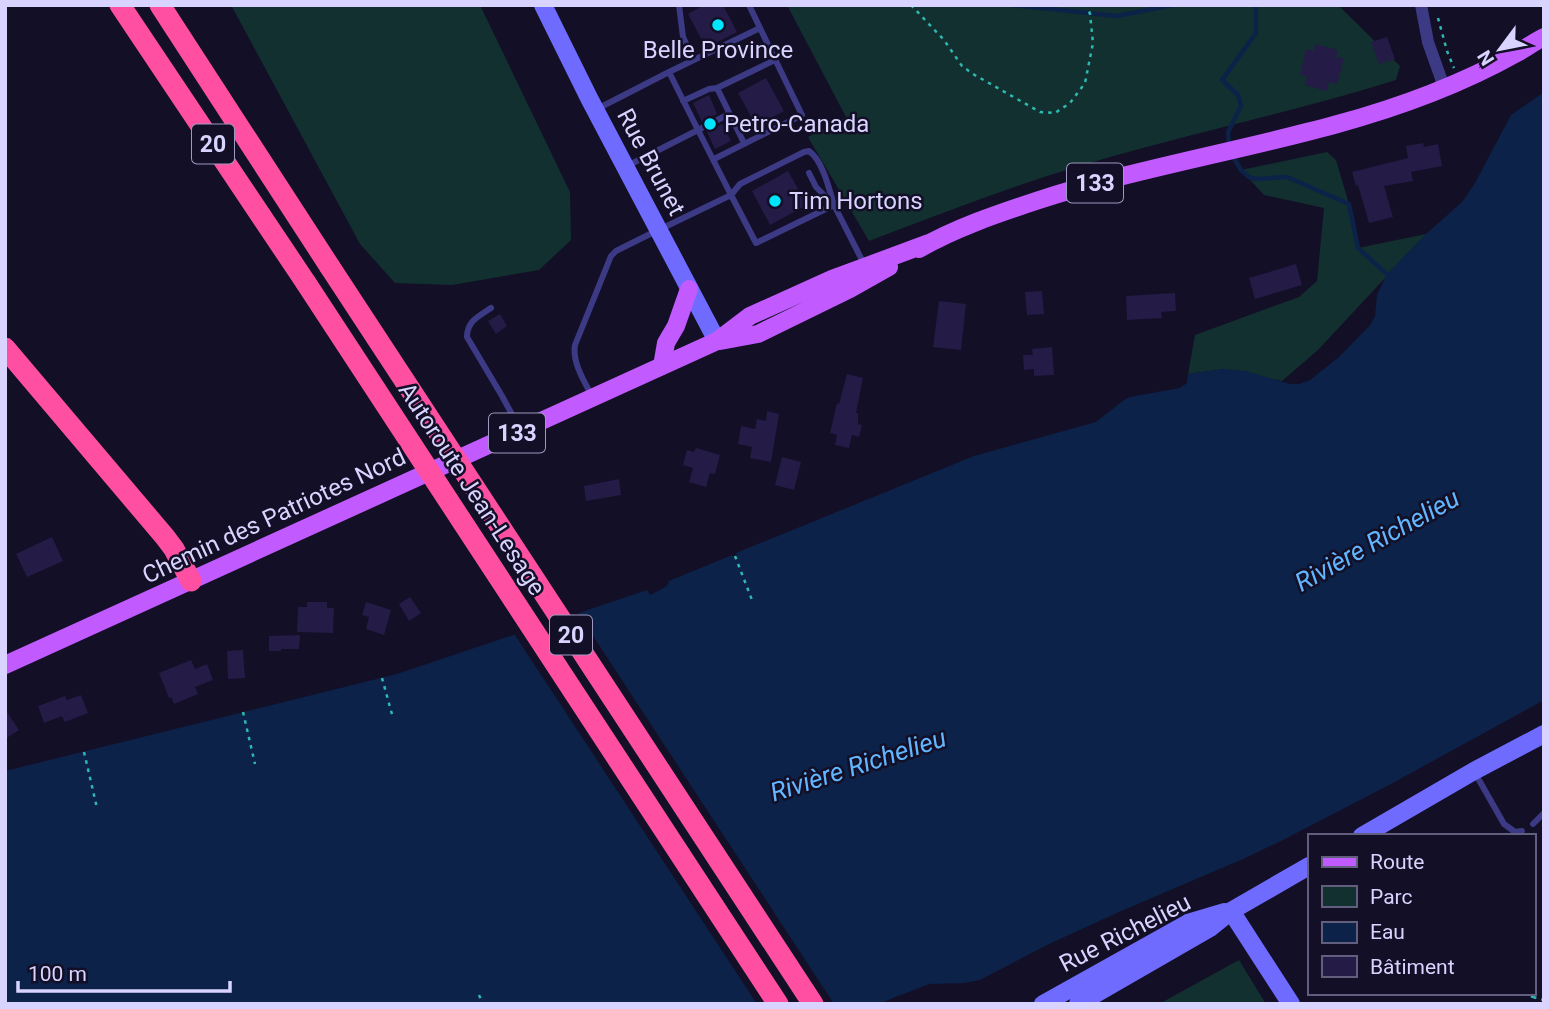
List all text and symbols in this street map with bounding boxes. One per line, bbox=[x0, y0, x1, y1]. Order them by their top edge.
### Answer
north arrow bbox=[1465, 14, 1535, 84]
marker: Belle Province bbox=[710, 17, 726, 33]
place label: Belle Province bbox=[643, 36, 793, 64]
text: N bbox=[1473, 46, 1499, 70]
street label: Rue Brunet bbox=[611, 104, 691, 220]
place label: Petro-Canada bbox=[724, 110, 869, 138]
marker: Petro-Canada bbox=[702, 116, 718, 132]
road number: 20 bbox=[192, 125, 234, 164]
road number: 133 bbox=[1067, 164, 1123, 202]
place label: Tim Hortons bbox=[789, 187, 923, 215]
marker: Tim Hortons bbox=[767, 193, 783, 209]
street label: Autoroute Jean-Lesage bbox=[393, 378, 551, 600]
road number: 133 bbox=[489, 414, 545, 452]
street label: Chemin des Patriotes Nord bbox=[138, 443, 410, 589]
water label: Rivière Richelieu bbox=[1290, 482, 1464, 598]
road number: 20 bbox=[550, 615, 592, 654]
water label: Rivière Richelieu bbox=[766, 722, 950, 808]
legend bbox=[1308, 834, 1535, 995]
text: Route bbox=[1370, 850, 1425, 874]
text: Parc bbox=[1370, 885, 1412, 909]
street label: Rue Richelieu bbox=[1055, 888, 1195, 978]
text: Eau bbox=[1370, 920, 1405, 944]
scale bar bbox=[18, 950, 229, 994]
text: Bâtiment bbox=[1370, 955, 1455, 979]
text: 100 m bbox=[28, 962, 87, 986]

